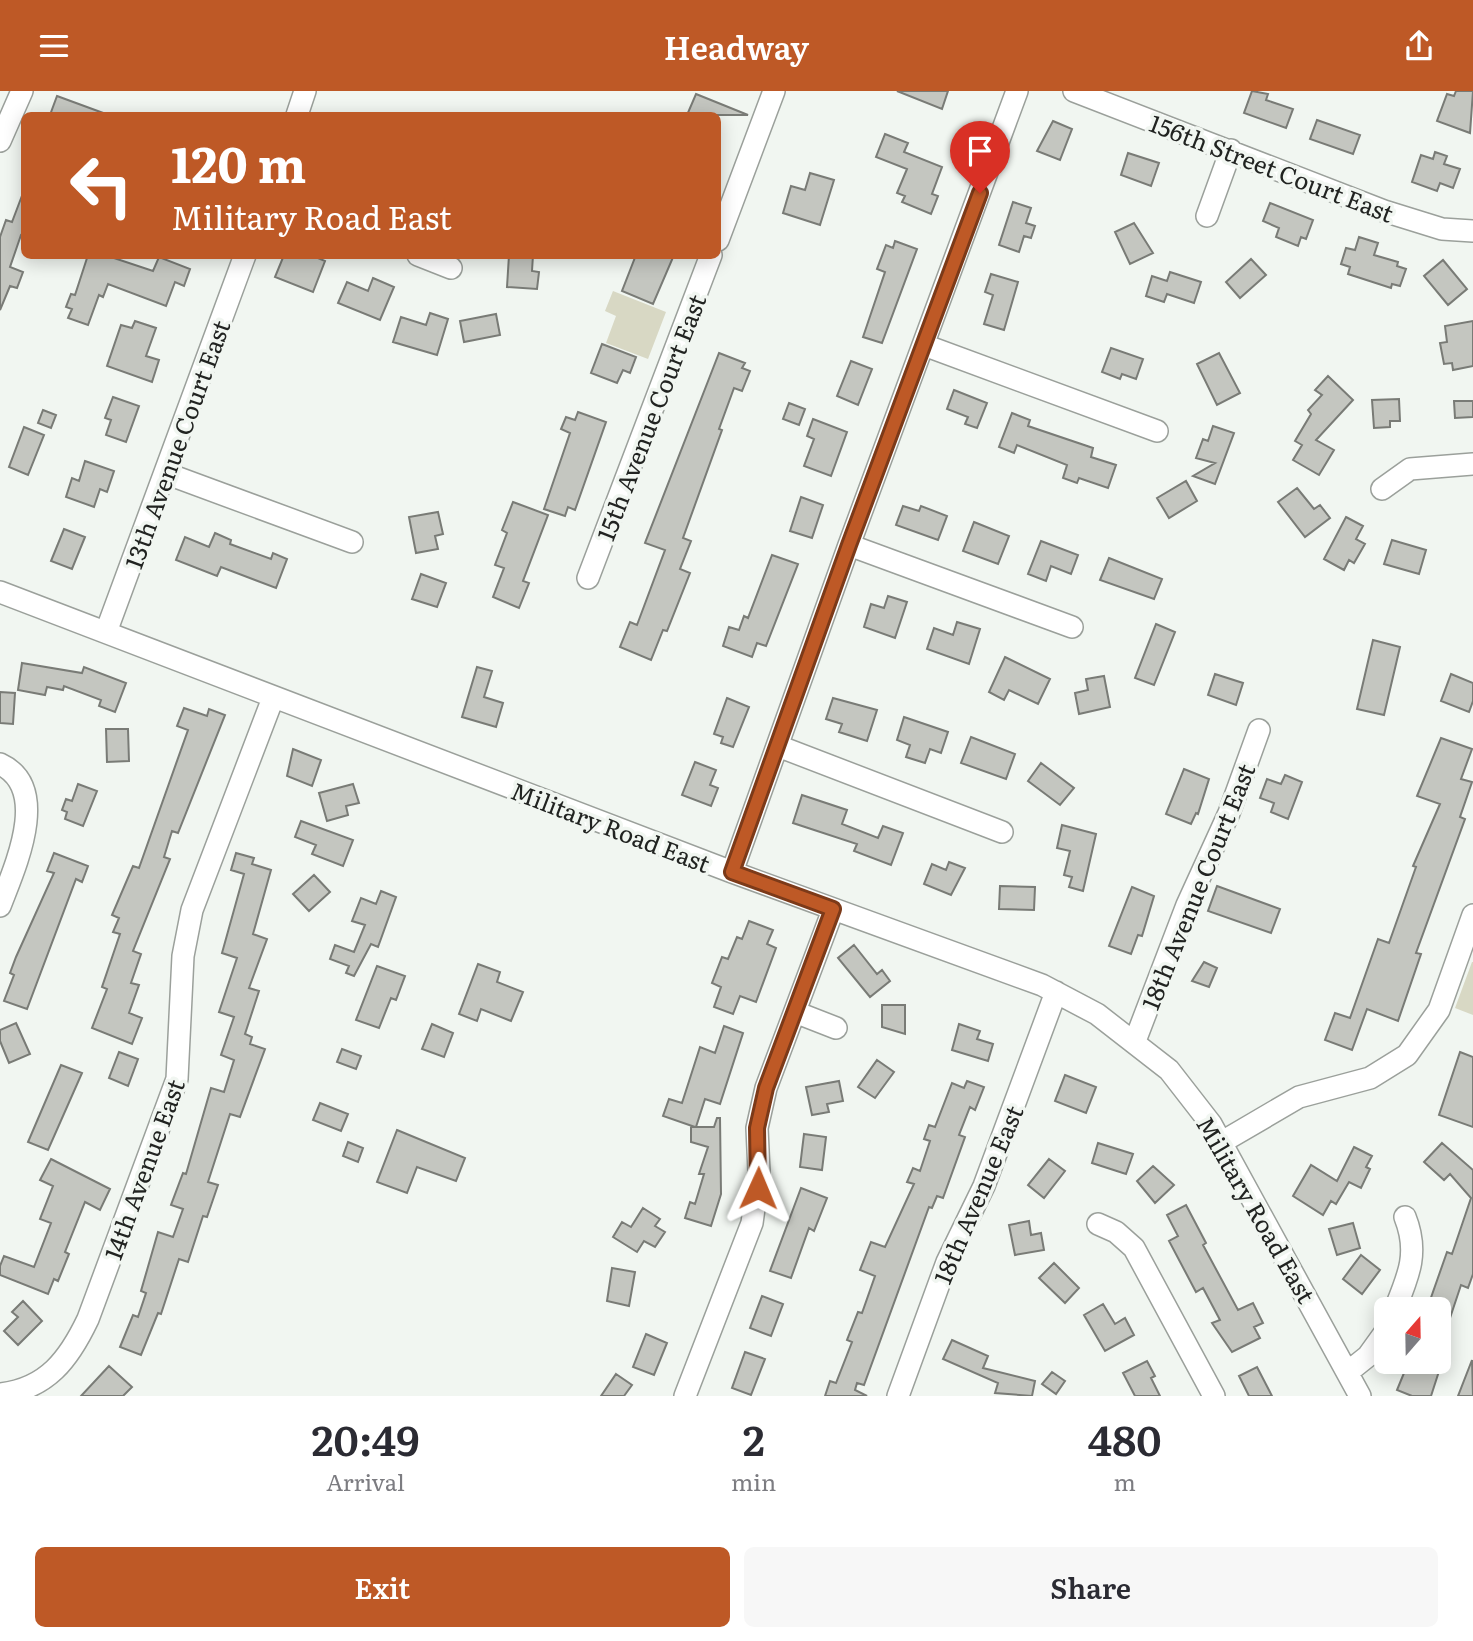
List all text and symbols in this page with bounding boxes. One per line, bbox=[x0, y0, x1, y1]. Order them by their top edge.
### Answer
text: Headway bbox=[664, 22, 809, 70]
icon: menu bbox=[35, 27, 73, 65]
icon: share bbox=[1400, 27, 1438, 65]
street label: 156th Street Court East bbox=[1145, 104, 1399, 230]
pin bbox=[950, 121, 1010, 193]
text: 120 m bbox=[171, 125, 306, 198]
icon: arrive bbox=[961, 132, 999, 170]
icon: left bbox=[56, 140, 147, 231]
text: Military Road East bbox=[171, 192, 452, 240]
street label: 15th Avenue Court East bbox=[587, 288, 713, 545]
street label: 13th Avenue Court East bbox=[115, 314, 237, 573]
street label: 18th Avenue Court East bbox=[1132, 757, 1263, 1014]
street label: Military Road East bbox=[506, 772, 716, 880]
street label: 14th Avenue East bbox=[94, 1074, 192, 1264]
street label: 18th Avenue East bbox=[924, 1099, 1030, 1289]
street label: Military Road East bbox=[1189, 1109, 1325, 1309]
position arrow bbox=[721, 1151, 795, 1225]
north arrow bbox=[1374, 1297, 1451, 1374]
map controls bbox=[1374, 1297, 1451, 1374]
text: 20:49 bbox=[311, 1407, 420, 1469]
text: 2 bbox=[743, 1407, 765, 1469]
text: 480 bbox=[1088, 1407, 1161, 1469]
text: Arrival bbox=[326, 1464, 405, 1498]
text: min bbox=[731, 1464, 776, 1498]
text: m bbox=[1113, 1464, 1136, 1498]
button: Exit bbox=[35, 1547, 730, 1627]
button: Share bbox=[744, 1547, 1438, 1627]

